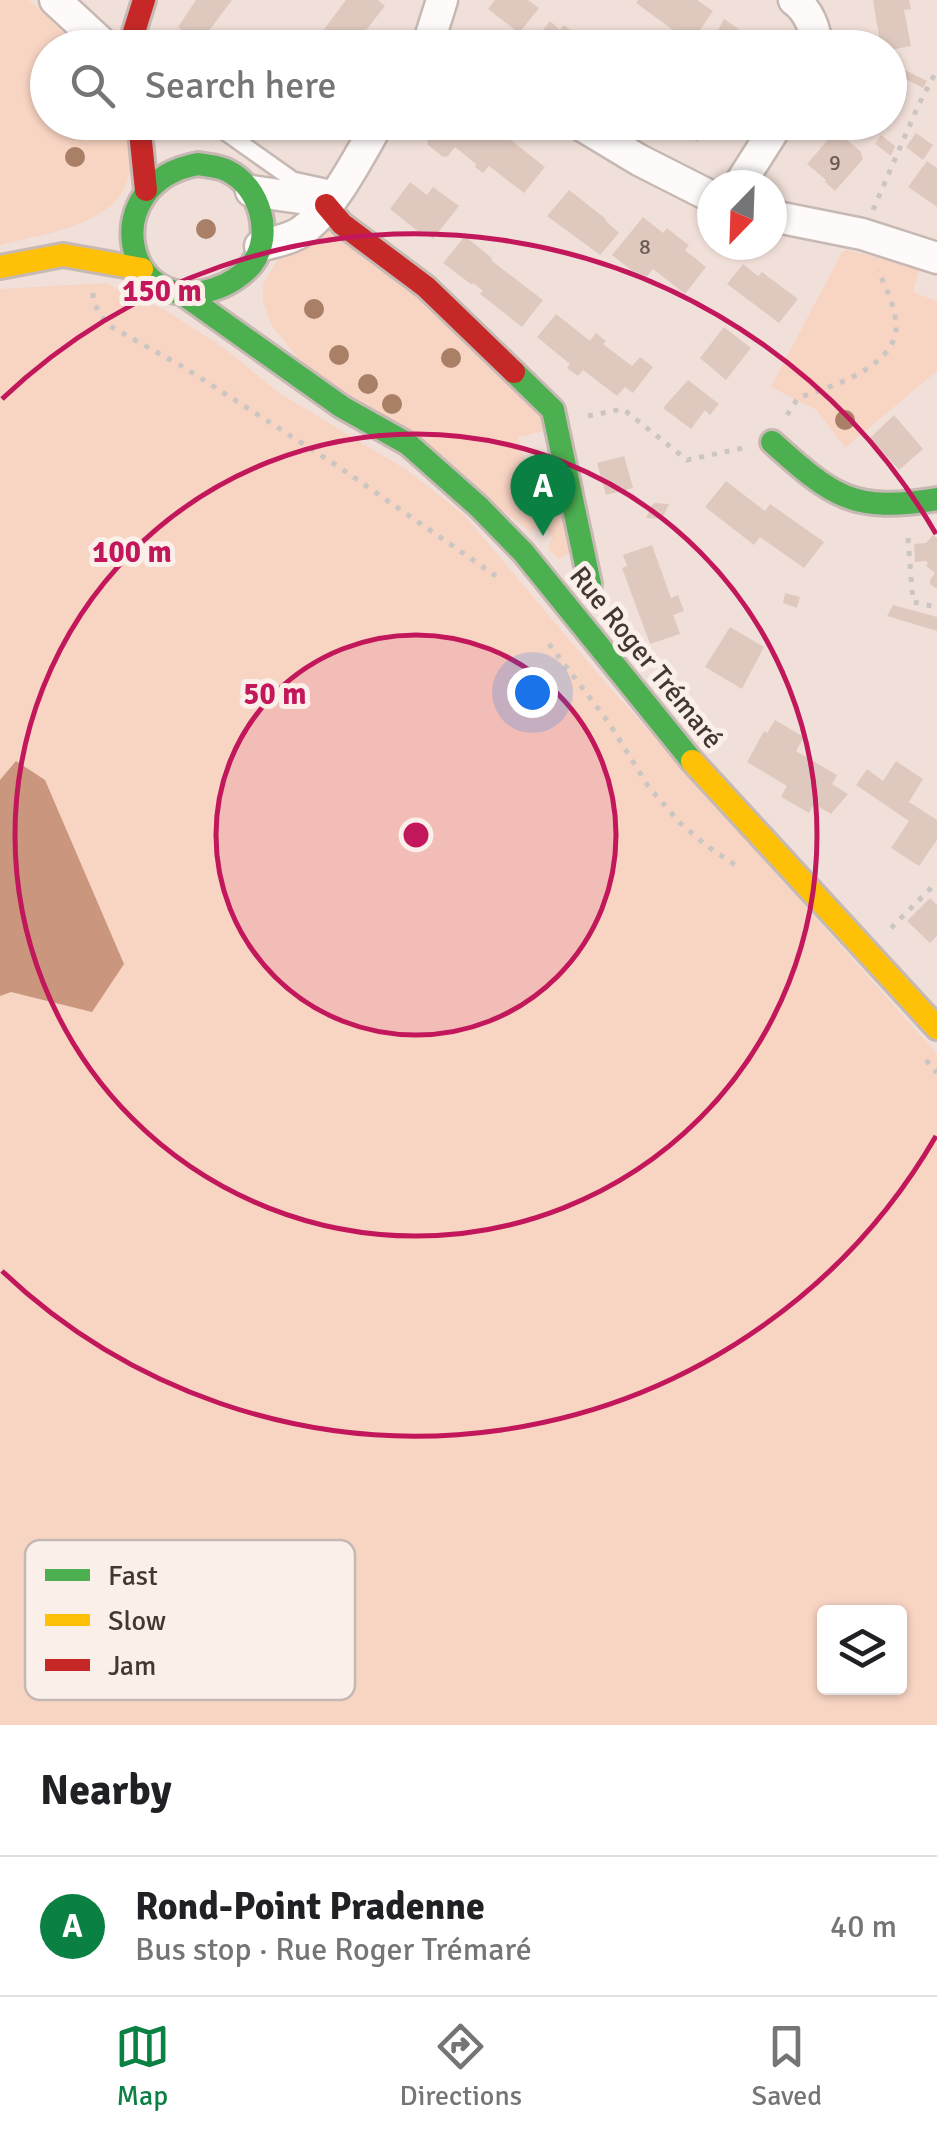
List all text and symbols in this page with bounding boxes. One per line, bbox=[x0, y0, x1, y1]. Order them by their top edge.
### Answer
search box bbox=[30, 30, 907, 140]
icon: search bbox=[65, 58, 120, 113]
text: Search here bbox=[145, 62, 337, 109]
house number: 9 bbox=[829, 149, 841, 176]
north arrow bbox=[697, 170, 787, 260]
house number: 8 bbox=[639, 233, 651, 260]
text: 150 m bbox=[122, 273, 202, 310]
pin: A bbox=[510, 454, 576, 536]
text: 100 m bbox=[92, 534, 172, 571]
street label: Rue Roger Trémaré bbox=[562, 560, 730, 756]
your location bbox=[507, 667, 558, 718]
text: 50 m bbox=[243, 676, 307, 713]
centre of rings bbox=[398, 817, 434, 853]
legend bbox=[25, 1540, 355, 1700]
text: Fast bbox=[108, 1559, 158, 1593]
text: Slow bbox=[108, 1604, 166, 1638]
map controls bbox=[817, 1605, 907, 1695]
button: layers bbox=[817, 1605, 907, 1695]
text: Jam bbox=[108, 1649, 156, 1683]
text: Nearby bbox=[40, 1765, 172, 1816]
text: Rond-Point Pradenne bbox=[135, 1883, 485, 1930]
text: A bbox=[62, 1907, 83, 1946]
text: 40 m bbox=[830, 1907, 897, 1946]
text: Bus stop · Rue Roger Trémaré bbox=[135, 1930, 532, 1969]
tab: Map bbox=[115, 2019, 170, 2113]
tab: Directions bbox=[400, 2019, 522, 2113]
tab: Saved bbox=[752, 2019, 822, 2113]

